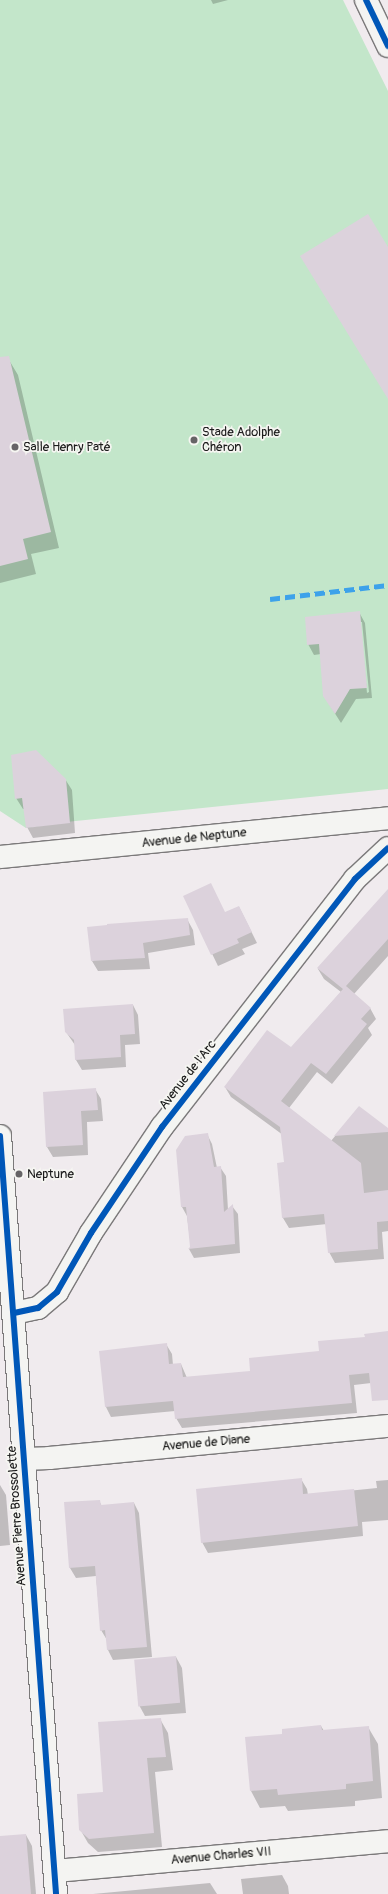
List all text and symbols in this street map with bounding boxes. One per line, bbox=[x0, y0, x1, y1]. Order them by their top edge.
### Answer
place label: Stade Adolphe Chéron bbox=[202, 425, 280, 456]
marker: Stade Adolphe Chéron bbox=[189, 435, 199, 445]
place label: Salle Henry Paté bbox=[23, 439, 111, 455]
marker: Salle Henry Paté bbox=[10, 442, 20, 452]
street label: Avenue de Neptune bbox=[141, 825, 247, 851]
street label: Avenue de l'Arc bbox=[156, 1037, 220, 1113]
place label: Neptune bbox=[27, 1166, 74, 1182]
marker: Neptune bbox=[14, 1169, 24, 1179]
street label: Avenue de Diane bbox=[161, 1431, 251, 1455]
street label: Avenue Pierre Brossolette bbox=[4, 1445, 30, 1587]
street label: Avenue Charles VII bbox=[170, 1844, 272, 1868]

